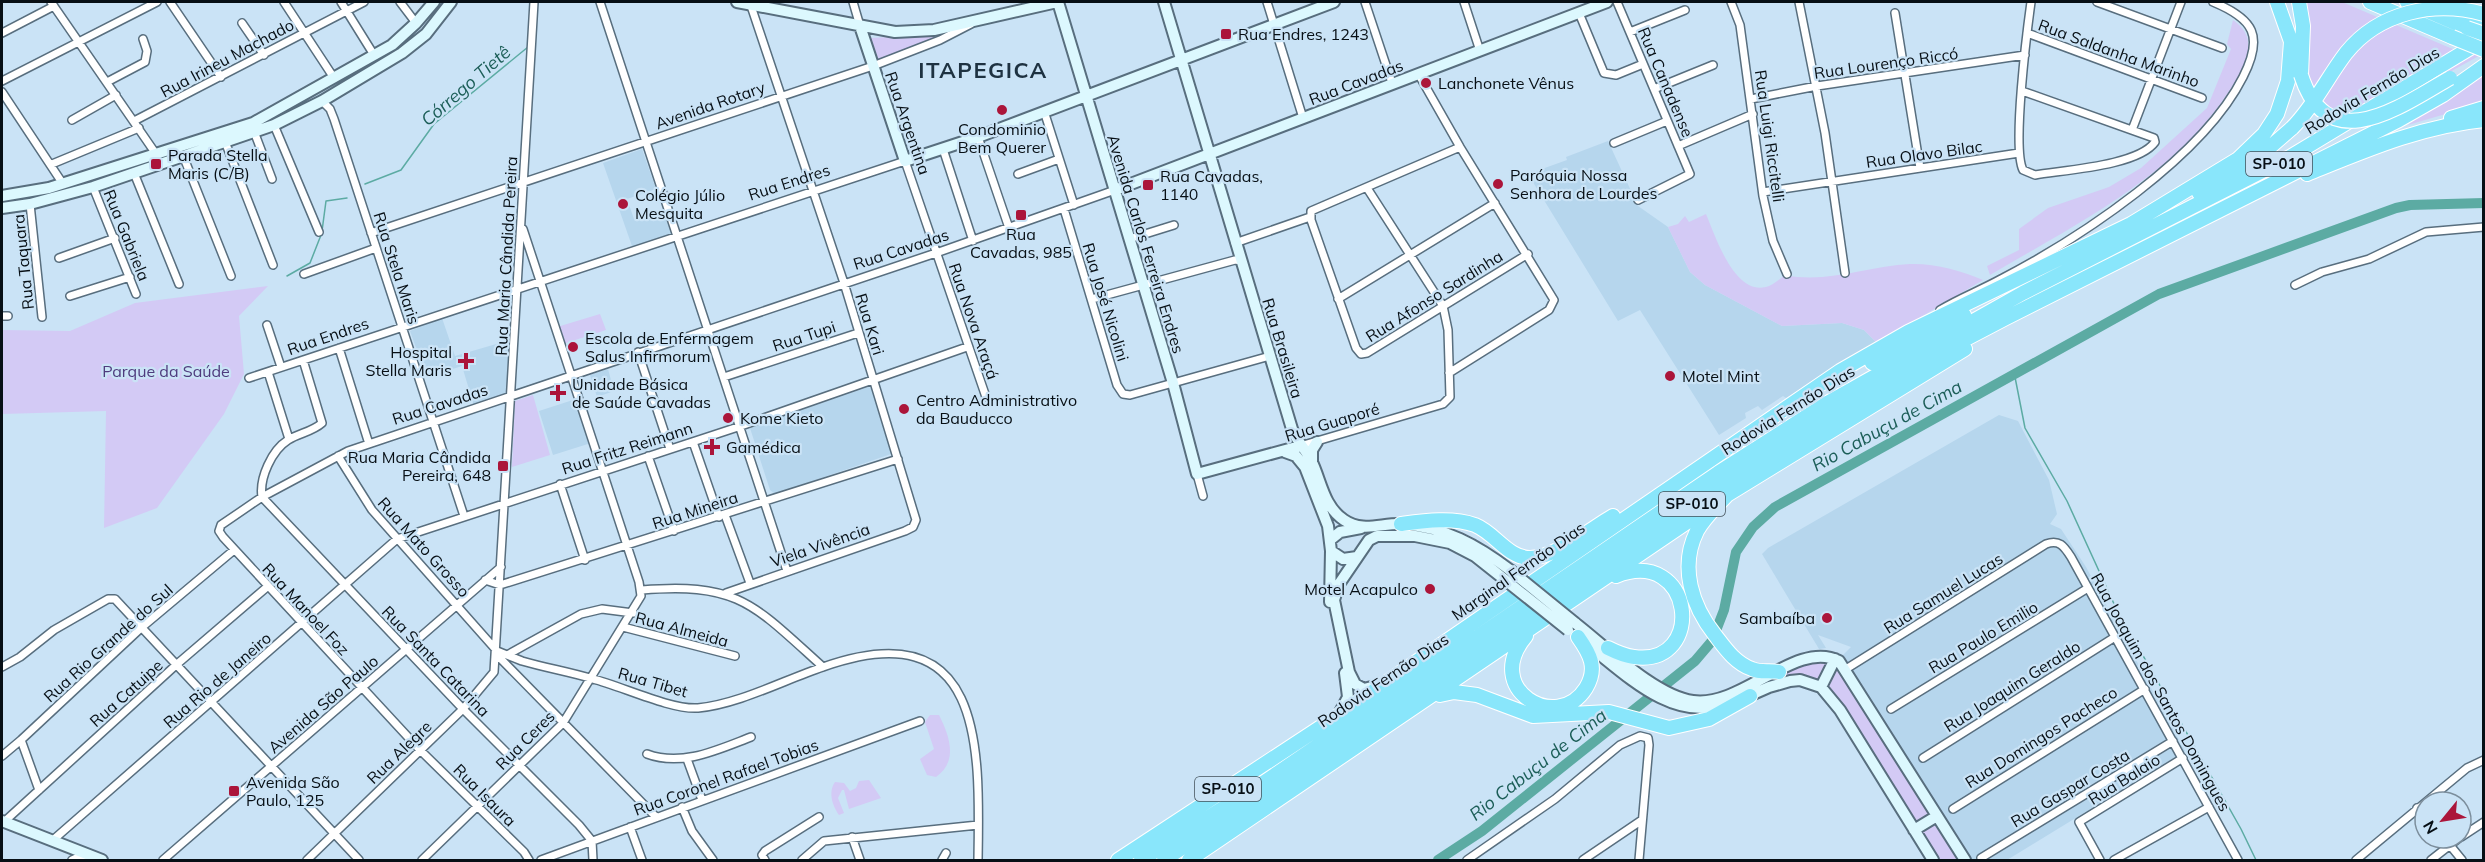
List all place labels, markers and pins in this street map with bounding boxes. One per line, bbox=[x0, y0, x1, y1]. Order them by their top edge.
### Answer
place label: Rua Endres, 1243 bbox=[1238, 24, 1369, 44]
marker: Rua Endres, 1243 bbox=[1219, 27, 1233, 41]
place label: Lanchonete Vênus bbox=[1438, 73, 1574, 93]
marker: Lanchonete Vênus bbox=[1419, 76, 1433, 90]
marker: Condominio Bem Querer bbox=[995, 103, 1009, 117]
place label: Condominio Bem Querer bbox=[958, 119, 1046, 157]
place label: Parada Stella Maris (C/B) bbox=[168, 145, 268, 183]
marker: Parada Stella Maris (C/B) bbox=[149, 157, 163, 171]
place label: Paróquia Nossa Senhora de Lourdes bbox=[1510, 165, 1658, 203]
place label: Rua Cavadas, 1140 bbox=[1160, 166, 1263, 204]
marker: Paróquia Nossa Senhora de Lourdes bbox=[1491, 177, 1505, 191]
marker: Rua Cavadas, 1140 bbox=[1141, 178, 1155, 192]
place label: Colégio Júlio Mesquita bbox=[635, 185, 725, 223]
marker: Colégio Júlio Mesquita bbox=[616, 197, 630, 211]
marker: Rua Cavadas, 985 bbox=[1014, 208, 1028, 222]
place label: Rua Cavadas, 985 bbox=[970, 224, 1072, 262]
place label: Escola de Enfermagem Salus Infirmorum bbox=[585, 328, 754, 366]
marker: Escola de Enfermagem Salus Infirmorum bbox=[566, 340, 580, 354]
place label: Hospital Stella Maris bbox=[366, 342, 452, 380]
marker: Hospital Stella Maris bbox=[457, 352, 475, 370]
place label: Motel Mint bbox=[1682, 366, 1760, 386]
marker: Motel Mint bbox=[1663, 369, 1677, 383]
place label: Unidade Básica de Saúde Cavadas bbox=[572, 374, 711, 412]
marker: Unidade Básica de Saúde Cavadas bbox=[549, 384, 567, 402]
place label: Centro Administrativo da Bauducco bbox=[916, 390, 1077, 428]
marker: Centro Administrativo da Bauducco bbox=[897, 402, 911, 416]
place label: Kome Kieto bbox=[740, 408, 823, 428]
marker: Kome Kieto bbox=[721, 411, 735, 425]
place label: Gamédica bbox=[726, 437, 801, 457]
marker: Gamédica bbox=[703, 438, 721, 456]
place label: Rua Maria Cândida Pereira, 648 bbox=[348, 447, 491, 485]
marker: Rua Maria Cândida Pereira, 648 bbox=[496, 459, 510, 473]
place label: Motel Acapulco bbox=[1304, 579, 1418, 599]
marker: Motel Acapulco bbox=[1423, 582, 1437, 596]
place label: Sambaíba bbox=[1739, 608, 1815, 628]
marker: Sambaíba bbox=[1820, 611, 1834, 625]
place label: Avenida São Paulo, 125 bbox=[246, 772, 340, 810]
marker: Avenida São Paulo, 125 bbox=[227, 784, 241, 798]

